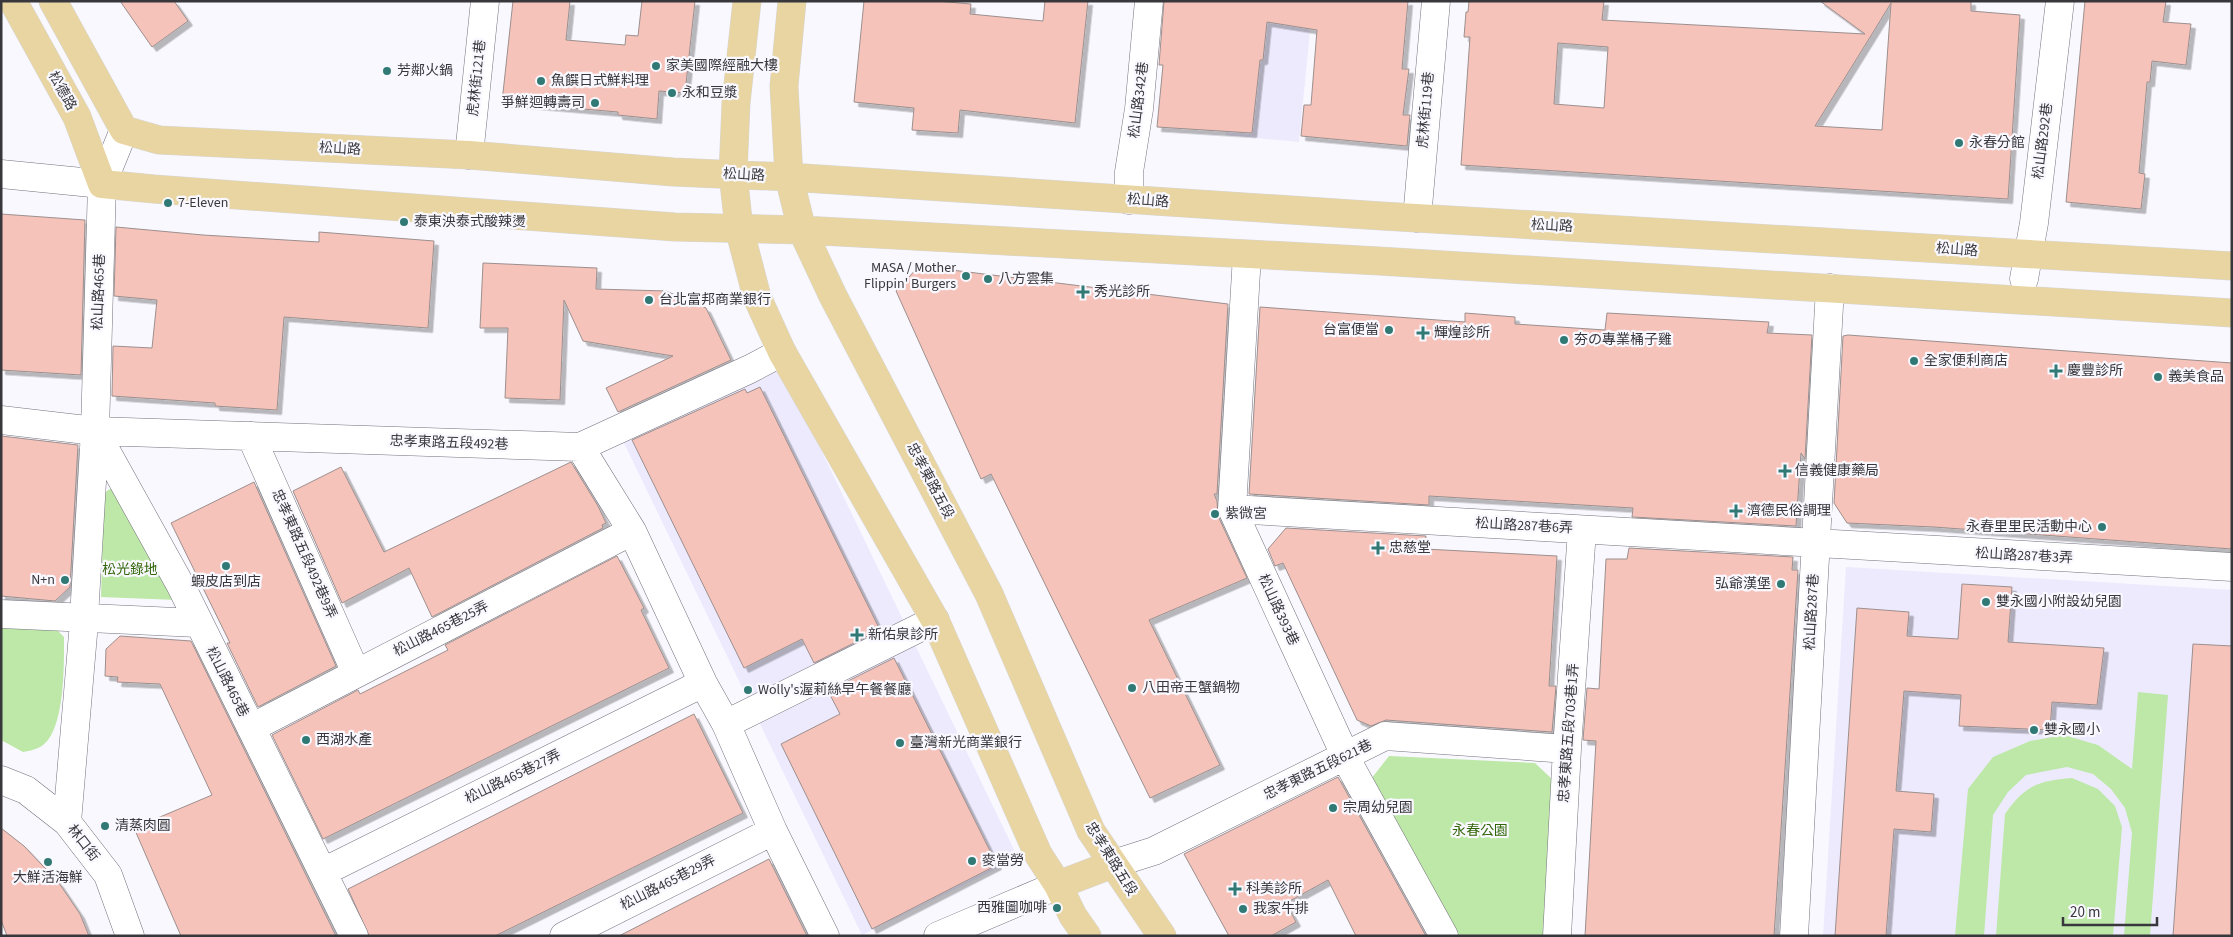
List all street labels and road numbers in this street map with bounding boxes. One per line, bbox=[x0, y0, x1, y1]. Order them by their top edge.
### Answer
street label: 虎林街121巷 bbox=[463, 39, 491, 117]
street label: 松山路342巷 bbox=[1124, 61, 1154, 139]
street label: 松德路 bbox=[43, 68, 81, 114]
street label: 虎林街119巷 bbox=[1413, 71, 1439, 149]
street label: 松山路292巷 bbox=[2028, 102, 2058, 180]
street label: 松山路 bbox=[319, 138, 361, 160]
street label: 松山路 bbox=[723, 164, 765, 186]
street label: 松山路 bbox=[1126, 190, 1170, 212]
street label: 松山路 bbox=[1531, 215, 1573, 237]
street label: 松山路 bbox=[1935, 239, 1979, 261]
street label: 松山路465巷 bbox=[88, 253, 110, 331]
street label: 忠孝東路五段492巷 bbox=[389, 431, 509, 455]
street label: 忠孝東路五段 bbox=[901, 439, 959, 523]
street label: 忠孝東路五段492巷9弄 bbox=[266, 486, 342, 622]
street label: 松山路287巷6弄 bbox=[1475, 513, 1573, 539]
street label: 松山路287巷3弄 bbox=[1975, 543, 2073, 569]
street label: 松山路393巷 bbox=[1253, 571, 1303, 649]
street label: 松山路287巷 bbox=[1800, 573, 1824, 651]
street label: 松山路465巷25弄 bbox=[390, 596, 492, 662]
street label: 松山路465巷 bbox=[201, 643, 253, 721]
street label: 忠孝東路五段703巷1弄 bbox=[1554, 663, 1584, 803]
street label: 忠孝東路五段621巷 bbox=[1260, 735, 1376, 805]
street label: 松山路465巷27弄 bbox=[462, 745, 564, 809]
street label: 忠孝東路五段 bbox=[1080, 818, 1142, 900]
street label: 林口街 bbox=[62, 820, 104, 866]
street label: 松山路465巷29弄 bbox=[617, 850, 719, 916]

